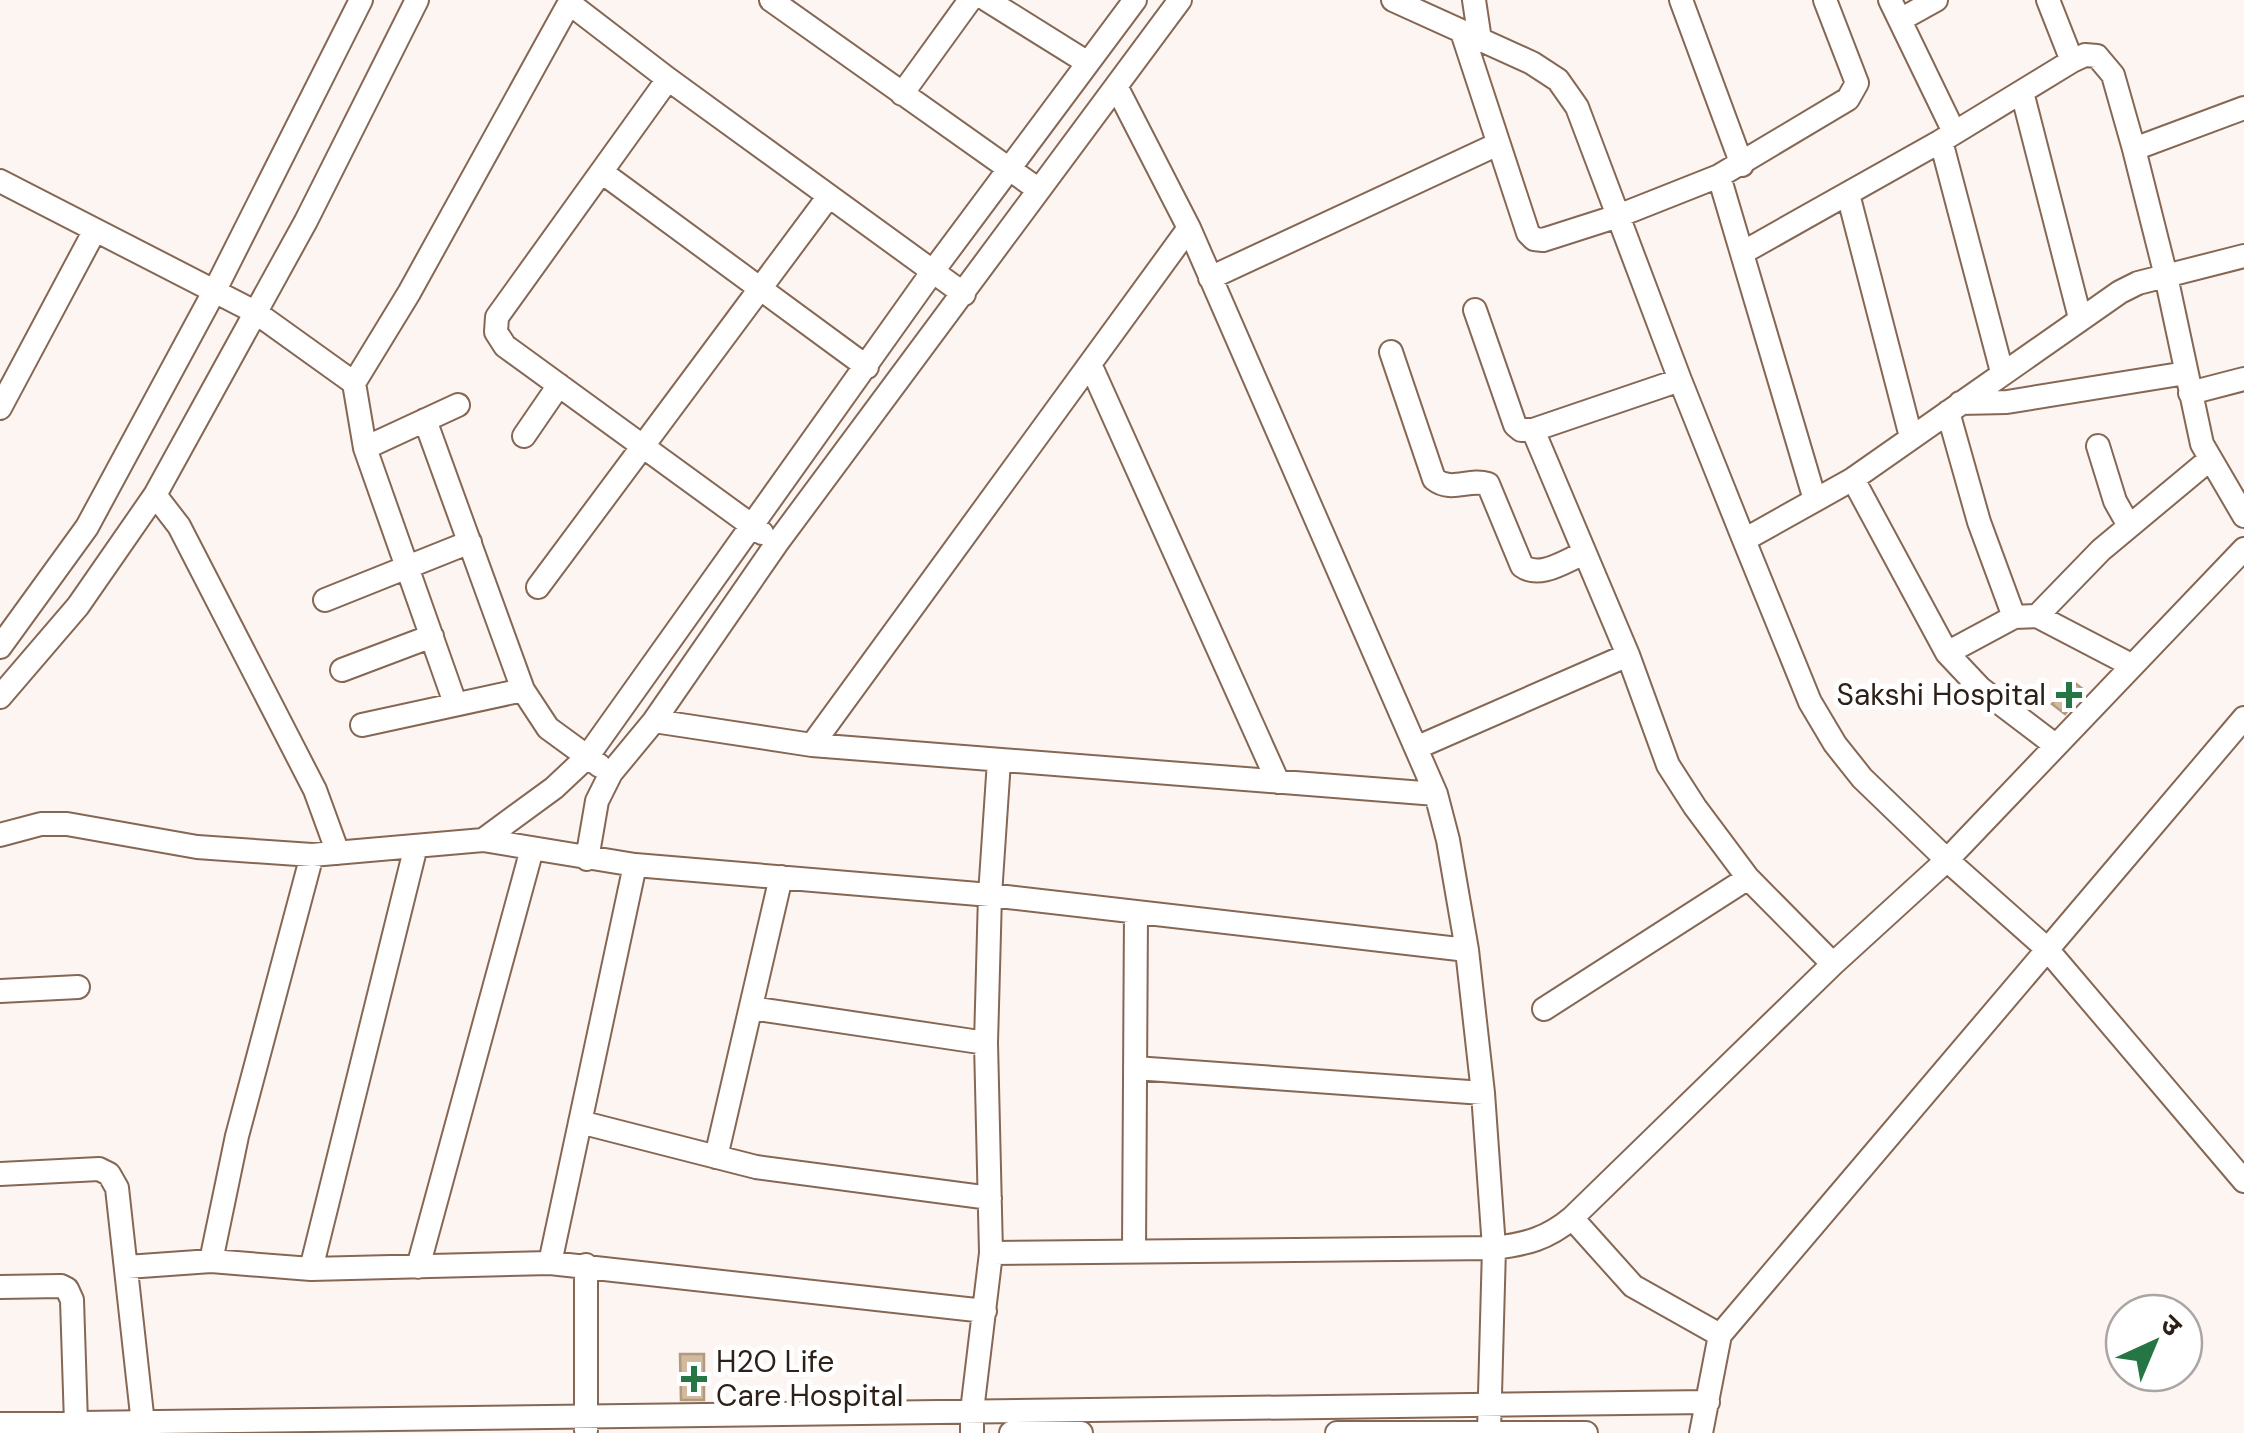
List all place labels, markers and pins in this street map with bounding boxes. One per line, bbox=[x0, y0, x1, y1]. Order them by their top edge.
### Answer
place label: Sakshi Hospital bbox=[1837, 675, 2046, 714]
marker: Sakshi Hospital bbox=[2056, 682, 2082, 708]
place label: H2O Life Care Hospital bbox=[716, 1342, 903, 1415]
marker: H2O Life Care Hospital bbox=[681, 1366, 707, 1392]

